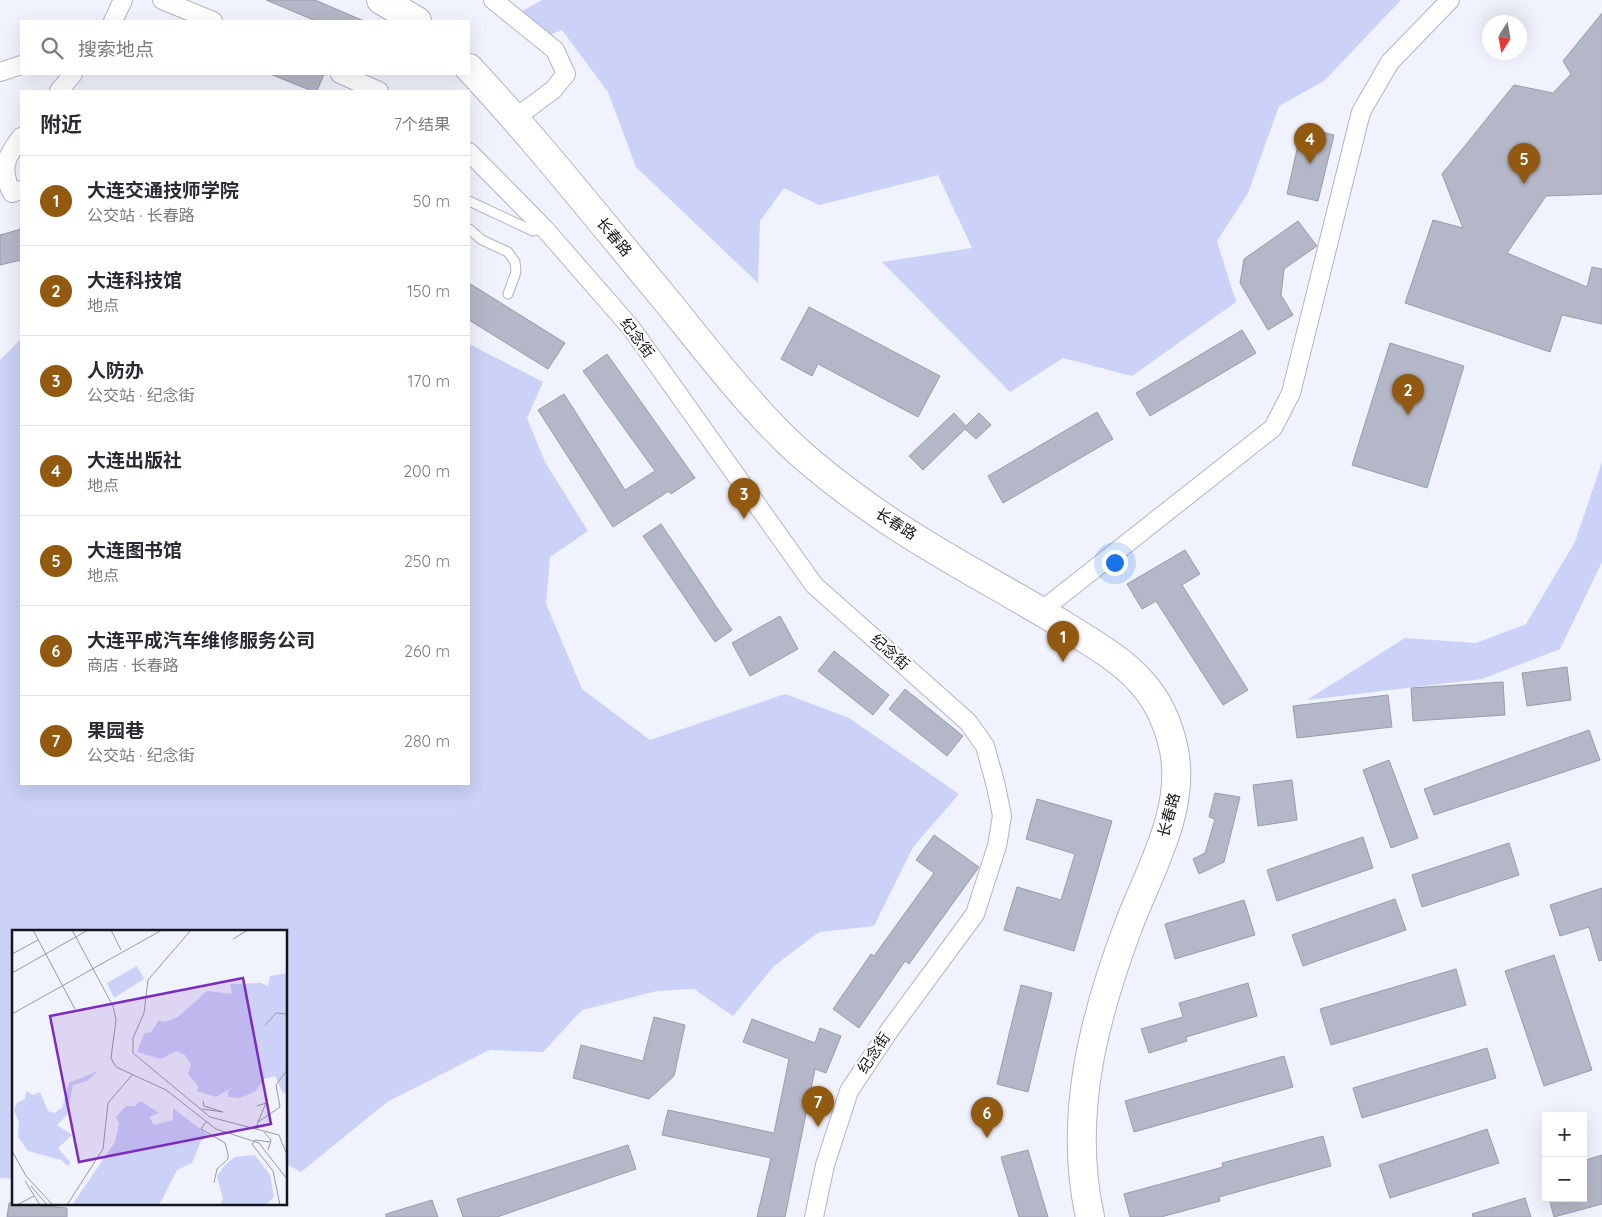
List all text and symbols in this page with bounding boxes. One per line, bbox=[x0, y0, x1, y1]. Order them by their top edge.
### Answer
north arrow bbox=[1482, 15, 1527, 60]
search box bbox=[20, 20, 470, 75]
icon: search bbox=[38, 34, 66, 62]
text: 搜索地点 bbox=[78, 37, 154, 61]
text: 附近 bbox=[40, 111, 82, 137]
text: 7个结果 bbox=[394, 114, 450, 134]
pin: 4 bbox=[1294, 123, 1326, 164]
pin: 5 bbox=[1508, 143, 1540, 184]
text: 大连交通技师学院 bbox=[87, 178, 239, 202]
text: 1 bbox=[53, 191, 59, 211]
text: 50 m bbox=[413, 191, 450, 211]
text: 公交站 · 长春路 bbox=[87, 205, 195, 225]
street label: 长春路 bbox=[593, 213, 636, 260]
text: 大连科技馆 bbox=[87, 268, 182, 292]
text: 2 bbox=[51, 281, 61, 301]
text: 150 m bbox=[407, 281, 450, 301]
text: 地点 bbox=[87, 295, 119, 315]
street label: 纪念街 bbox=[616, 314, 659, 361]
text: 人防办 bbox=[87, 358, 144, 382]
text: 3 bbox=[52, 371, 60, 391]
text: 170 m bbox=[407, 371, 450, 391]
pin: 2 bbox=[1392, 374, 1424, 415]
text: 公交站 · 纪念街 bbox=[87, 385, 195, 405]
text: 大连出版社 bbox=[87, 448, 182, 472]
text: 4 bbox=[51, 461, 61, 481]
text: 200 m bbox=[403, 461, 450, 481]
text: 地点 bbox=[87, 475, 119, 495]
pin: 3 bbox=[728, 478, 760, 519]
street label: 长春路 bbox=[872, 504, 920, 544]
text: 大连图书馆 bbox=[87, 538, 182, 562]
your location bbox=[1102, 550, 1128, 576]
text: 5 bbox=[51, 551, 61, 571]
text: 250 m bbox=[404, 551, 450, 571]
text: 地点 bbox=[87, 565, 119, 585]
pin: 1 bbox=[1047, 621, 1079, 662]
text: 大连平成汽车维修服务公司 bbox=[87, 628, 315, 652]
street label: 纪念街 bbox=[867, 630, 914, 674]
text: 6 bbox=[52, 641, 60, 661]
text: 260 m bbox=[404, 641, 450, 661]
text: 商店 · 长春路 bbox=[87, 655, 179, 675]
text: 果园巷 bbox=[87, 718, 144, 742]
text: 7 bbox=[52, 731, 60, 751]
text: 280 m bbox=[404, 731, 450, 751]
text: 公交站 · 纪念街 bbox=[87, 745, 195, 765]
street label: 长春路 bbox=[1154, 791, 1184, 839]
inset map bbox=[12, 930, 288, 1204]
street label: 纪念街 bbox=[853, 1029, 894, 1077]
pin: 7 bbox=[802, 1086, 834, 1127]
pin: 6 bbox=[971, 1097, 1003, 1138]
map controls bbox=[1542, 1112, 1587, 1202]
button: + bbox=[1542, 1112, 1587, 1157]
button: − bbox=[1542, 1157, 1587, 1202]

